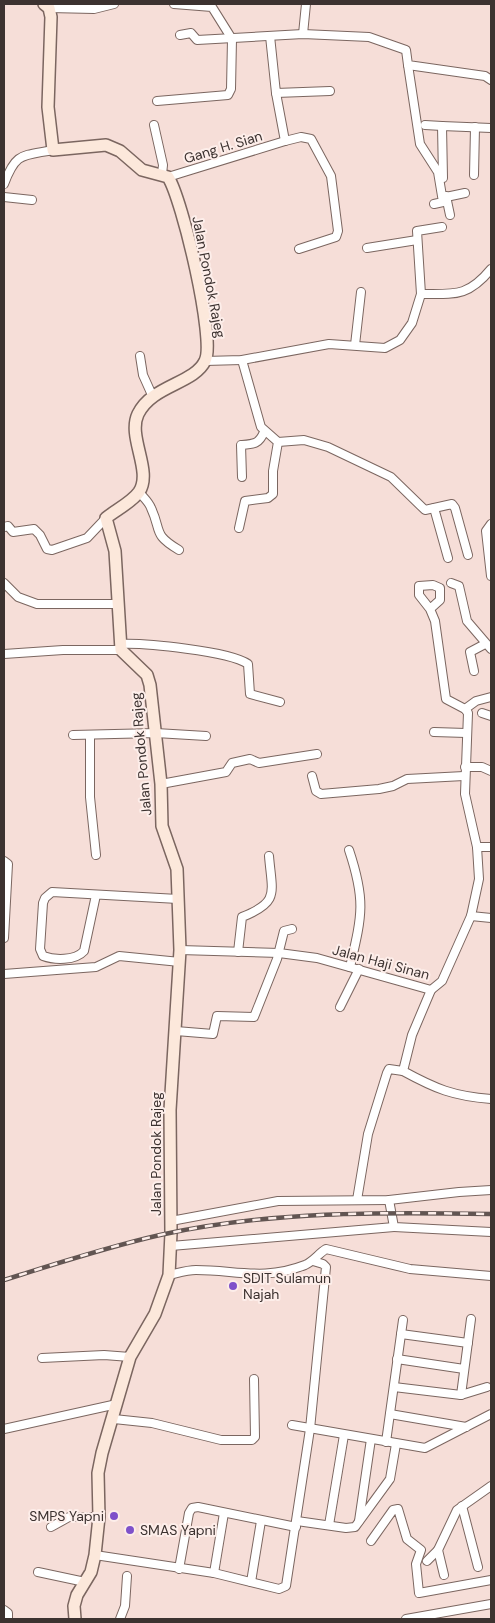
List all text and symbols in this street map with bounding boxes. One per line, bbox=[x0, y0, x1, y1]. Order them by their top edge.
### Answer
street label: Gang H. Sian bbox=[182, 127, 264, 167]
street label: Jalan Pondok Rajeg bbox=[188, 214, 230, 340]
street label: Jalan Pondok Rajeg bbox=[127, 691, 155, 817]
street label: Jalan Haji Sinan bbox=[330, 940, 432, 984]
street label: Jalan Pondok Rajeg bbox=[147, 1092, 165, 1216]
place label: SDIT Sulamun Najah bbox=[243, 1269, 331, 1303]
marker: SDIT Sulamun Najah bbox=[227, 1280, 239, 1292]
place label: SMPS Yapni bbox=[29, 1507, 104, 1525]
marker: SMPS Yapni bbox=[108, 1510, 120, 1522]
place label: SMAS Yapni bbox=[140, 1521, 216, 1539]
marker: SMAS Yapni bbox=[124, 1524, 136, 1536]

